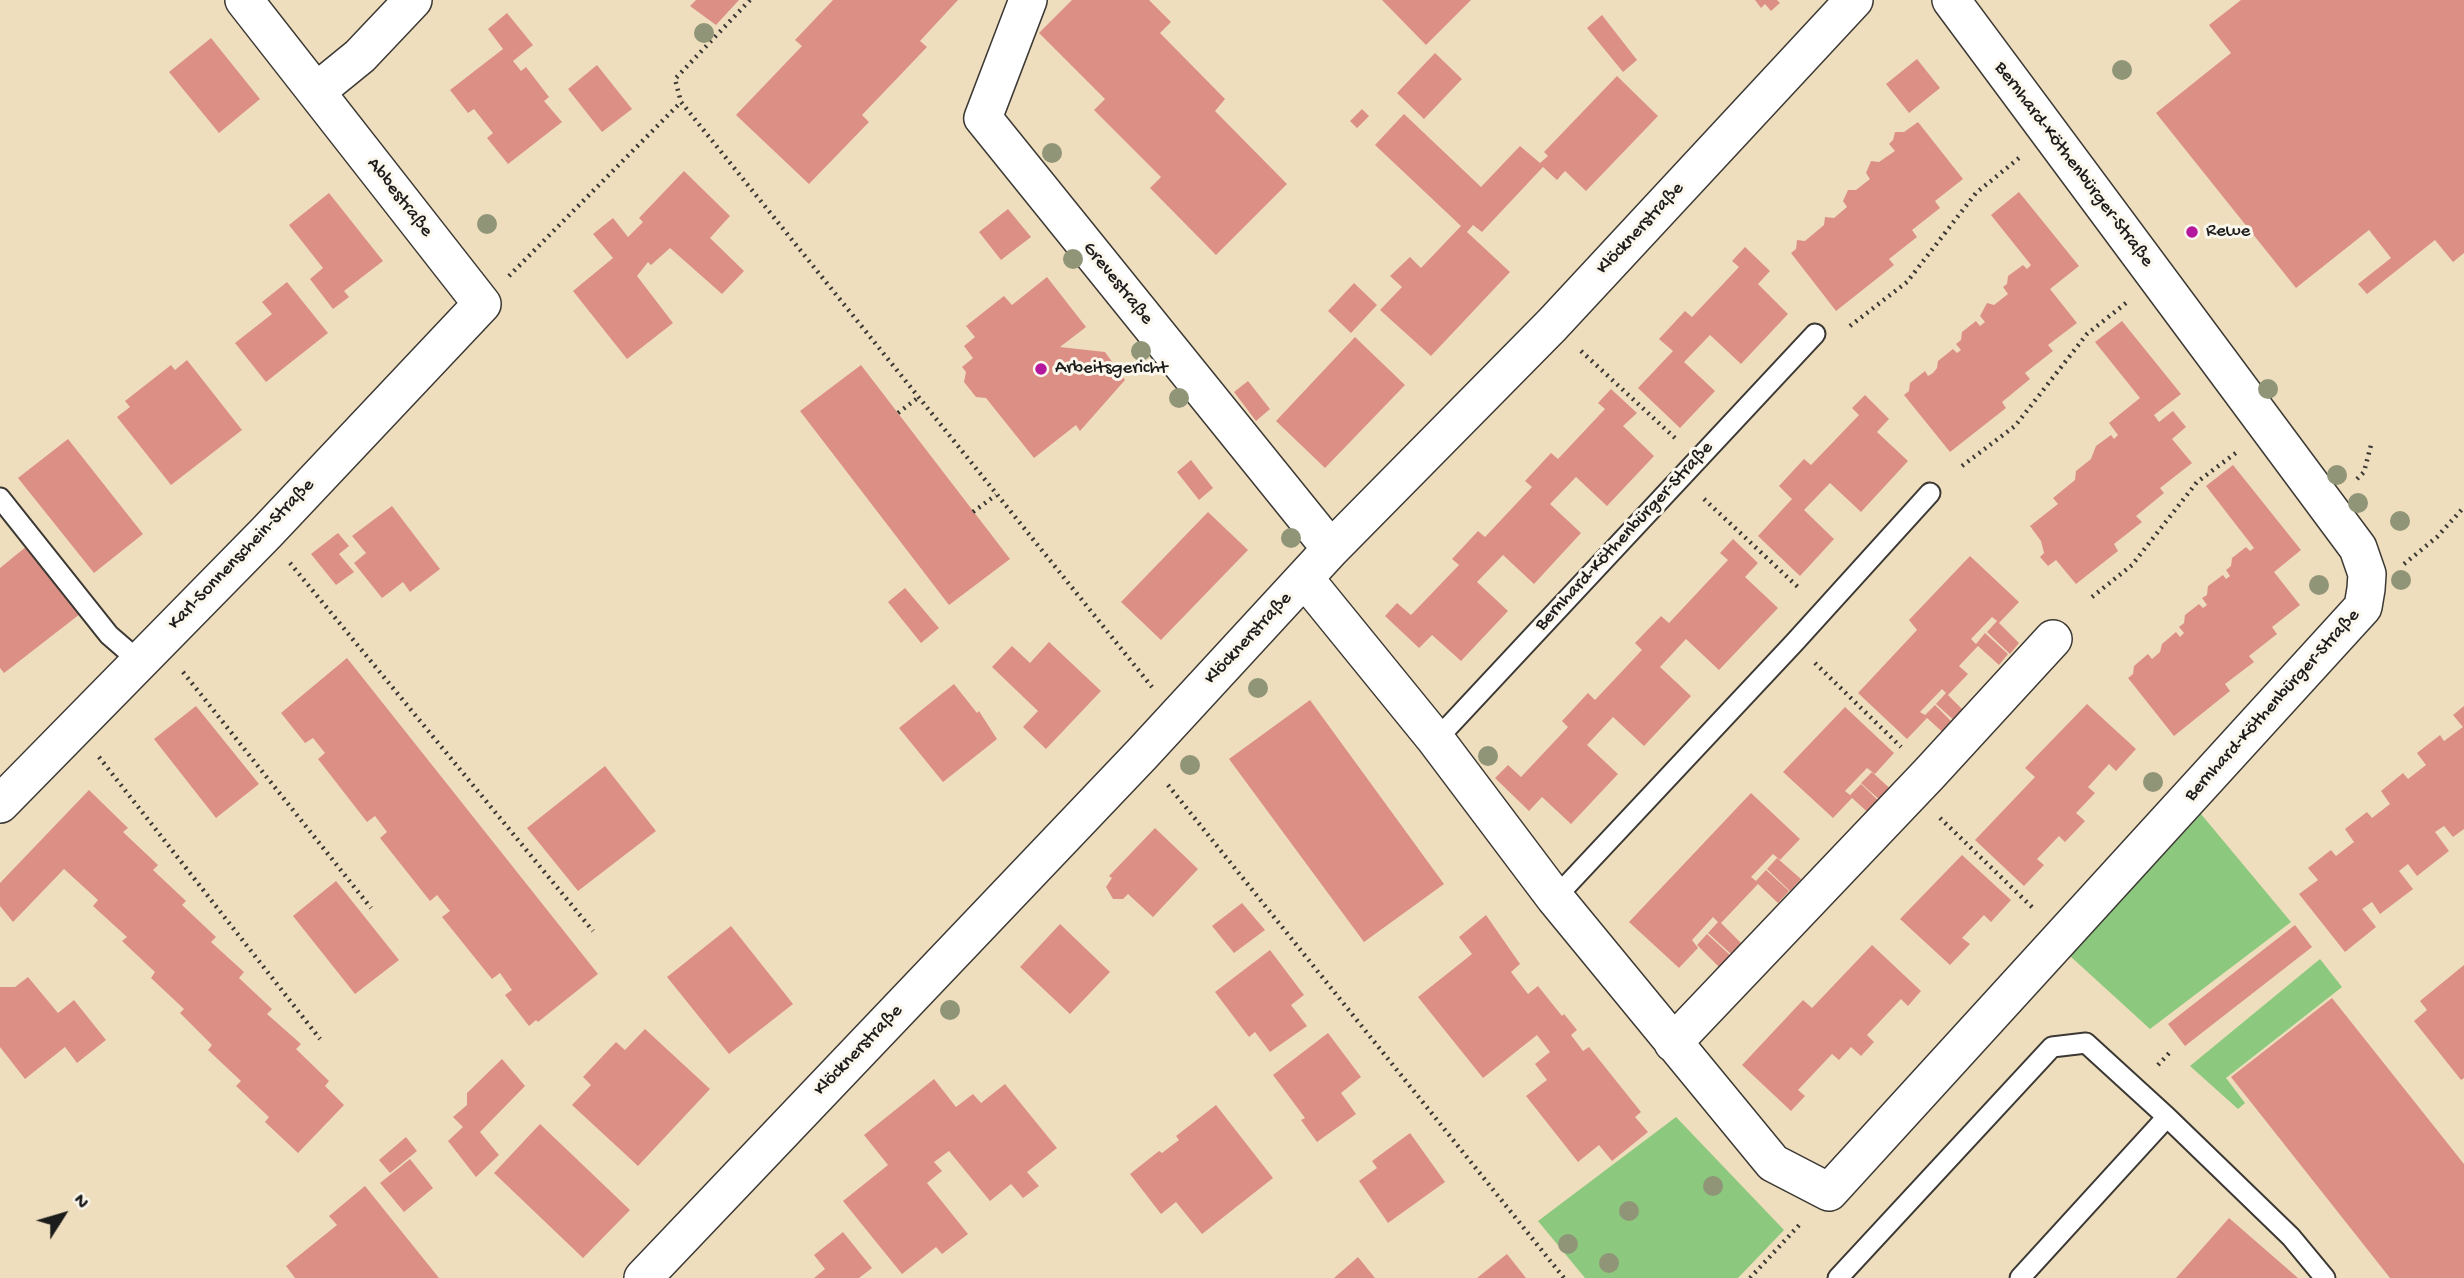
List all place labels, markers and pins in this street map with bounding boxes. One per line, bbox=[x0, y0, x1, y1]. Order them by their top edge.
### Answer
place label: Rewe bbox=[2206, 221, 2250, 243]
marker: Rewe bbox=[2184, 224, 2200, 240]
place label: Arbeitsgericht bbox=[1055, 358, 1168, 380]
marker: Arbeitsgericht bbox=[1033, 361, 1049, 377]

